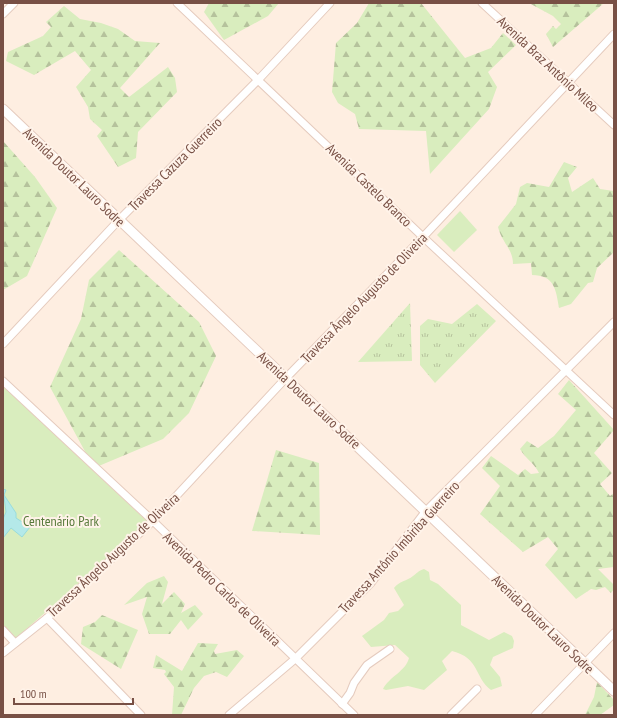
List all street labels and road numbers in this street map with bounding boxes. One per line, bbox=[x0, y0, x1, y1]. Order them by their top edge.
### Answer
street label: Avenida Braz Antônio Mileo bbox=[494, 12, 602, 116]
street label: Travessa Cazuza Guerreiro bbox=[124, 113, 226, 215]
street label: Avenida Doutor Lauro Sodre bbox=[19, 124, 129, 231]
street label: Avenida Castelo Branco bbox=[322, 139, 416, 231]
street label: Travessa Ângelo Augusto de Oliveira bbox=[297, 229, 431, 367]
street label: Avenida Doutor Lauro Sodre bbox=[253, 347, 365, 453]
street label: Travessa Antônio Imbiriba Guerreiro bbox=[335, 477, 463, 617]
street label: Travessa Ângelo Augusto de Oliveira bbox=[43, 489, 183, 621]
street label: Avenida Pedro Carlos de Oliveira bbox=[159, 528, 285, 650]
street label: Avenida Doutor Lauro Sodre bbox=[488, 571, 598, 678]

